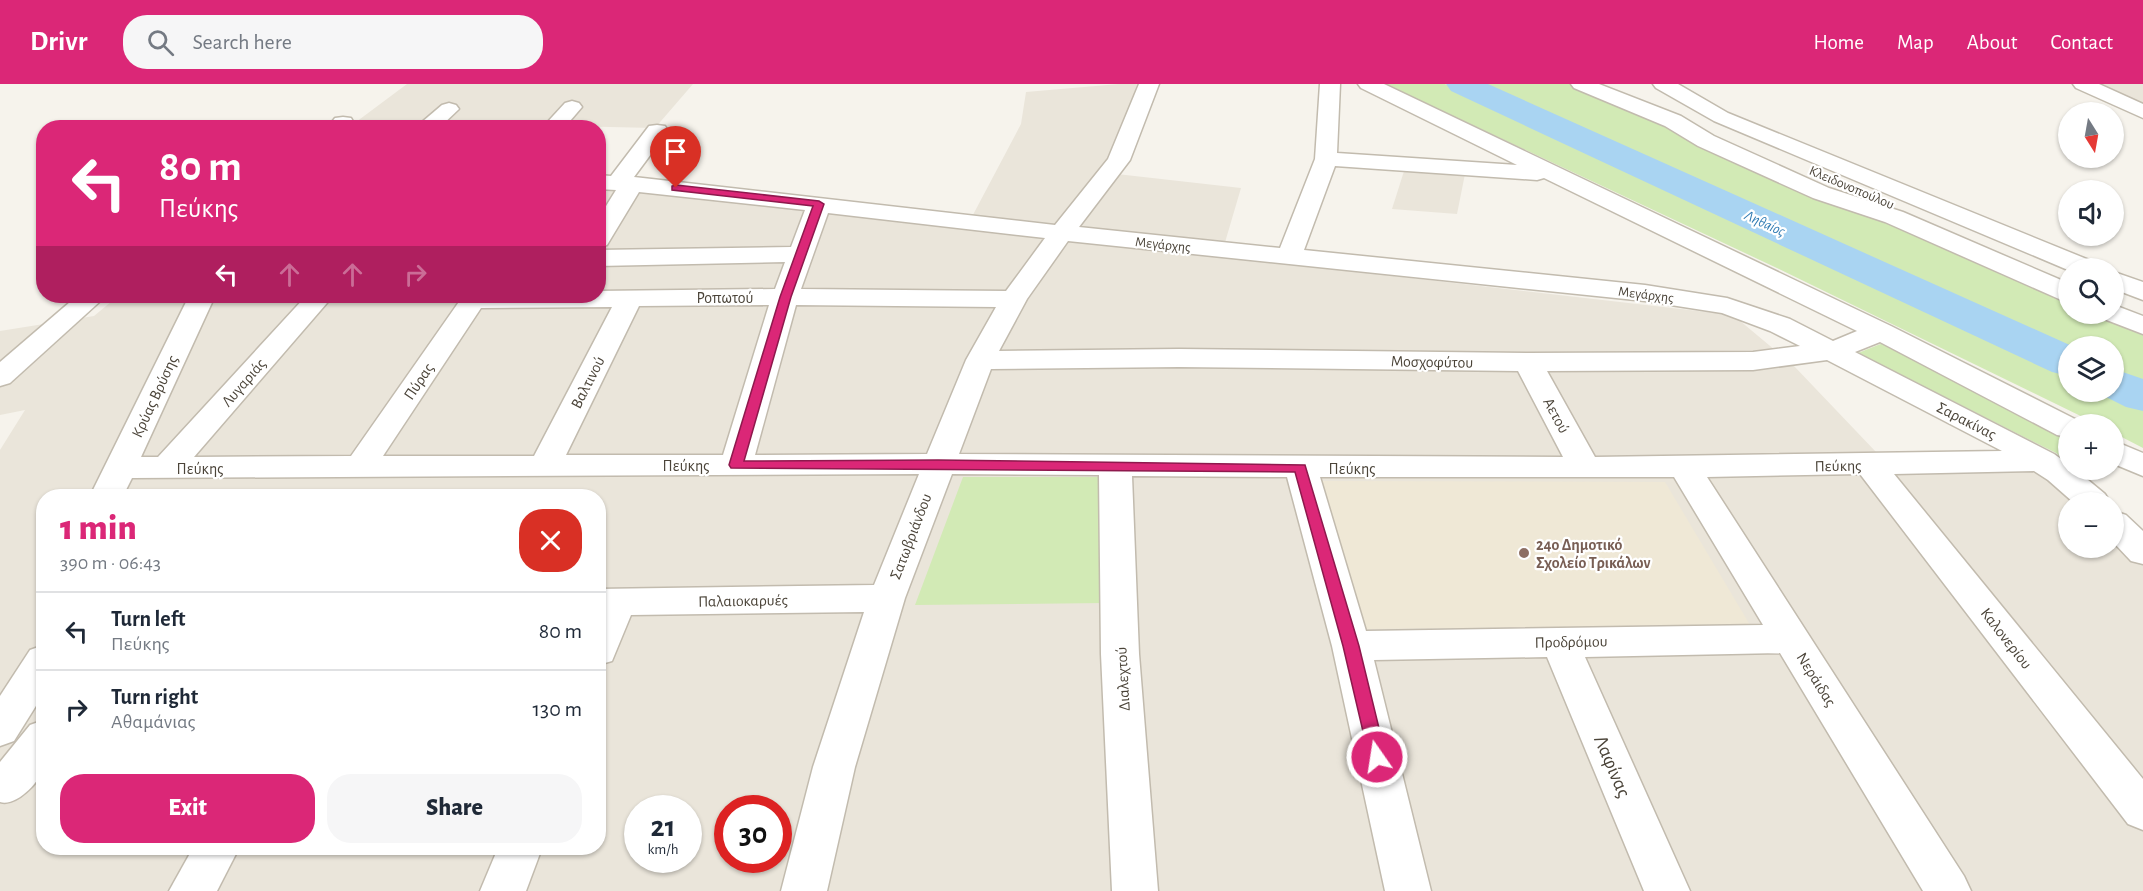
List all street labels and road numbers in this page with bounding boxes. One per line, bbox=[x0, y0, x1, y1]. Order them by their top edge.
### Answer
street label: Κλειδονοπούλου bbox=[1807, 164, 1896, 212]
street label: Μεγάρχης bbox=[1134, 235, 1192, 255]
street label: Μεγάρχης bbox=[1617, 285, 1675, 305]
street label: Ροπωτού bbox=[697, 290, 753, 306]
street label: Κρύας Βρύσης bbox=[129, 353, 182, 440]
street label: Μοσχοφύτου bbox=[1391, 353, 1473, 371]
street label: Βαλτινού bbox=[568, 354, 608, 411]
street label: Λυγαριάς bbox=[219, 356, 270, 410]
street label: Πύρας bbox=[401, 360, 438, 403]
street label: Αετού bbox=[1540, 395, 1572, 436]
street label: Σαρακίνας bbox=[1934, 399, 1999, 444]
street label: Πεύκης bbox=[663, 458, 709, 475]
street label: Πεύκης bbox=[1814, 458, 1862, 475]
street label: Πεύκης bbox=[177, 461, 223, 478]
street label: Πεύκης bbox=[1329, 461, 1375, 478]
street label: Σατωβριάνδου bbox=[887, 491, 935, 582]
street label: Παλαιοκαρυές bbox=[698, 592, 788, 611]
street label: Καλονερίου bbox=[1978, 605, 2035, 672]
street label: Προδρόμου bbox=[1534, 633, 1608, 651]
street label: Διαλεχτού bbox=[1113, 646, 1133, 711]
street label: Νεράιδας bbox=[1793, 650, 1839, 710]
street label: Λαφίνας bbox=[1590, 732, 1634, 801]

